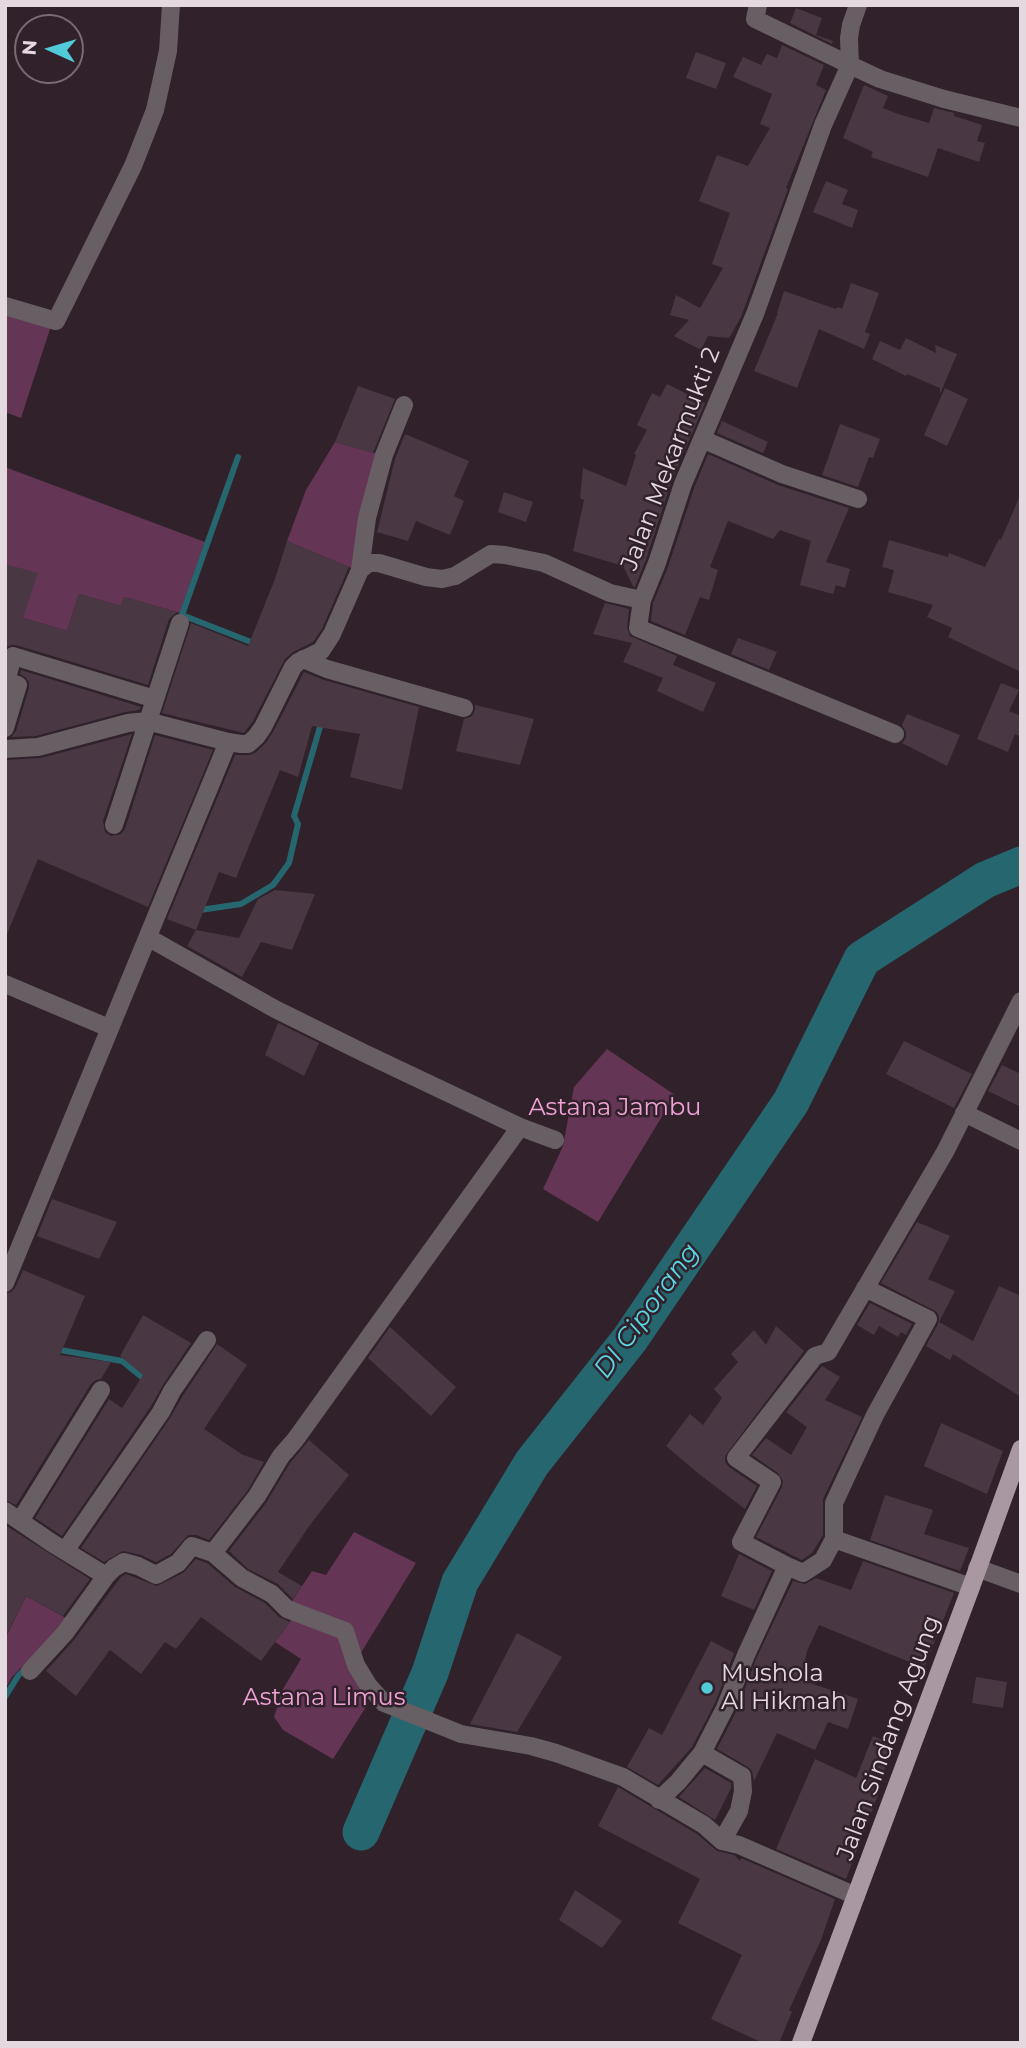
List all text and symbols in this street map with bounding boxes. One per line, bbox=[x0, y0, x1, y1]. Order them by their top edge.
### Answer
north arrow bbox=[14, 14, 84, 84]
text: N bbox=[18, 39, 42, 56]
street label: Jalan Mekarmukti 2 bbox=[615, 343, 727, 575]
park label: Astana Jambu bbox=[529, 1094, 701, 1122]
water label: DI Ciporang bbox=[588, 1238, 706, 1384]
street label: Jalan Sindang Agung bbox=[831, 1612, 947, 1864]
place label: Mushola Al Hikmah bbox=[721, 1660, 847, 1716]
marker: Mushola Al Hikmah bbox=[699, 1680, 715, 1696]
park label: Astana Limus bbox=[243, 1684, 405, 1712]

